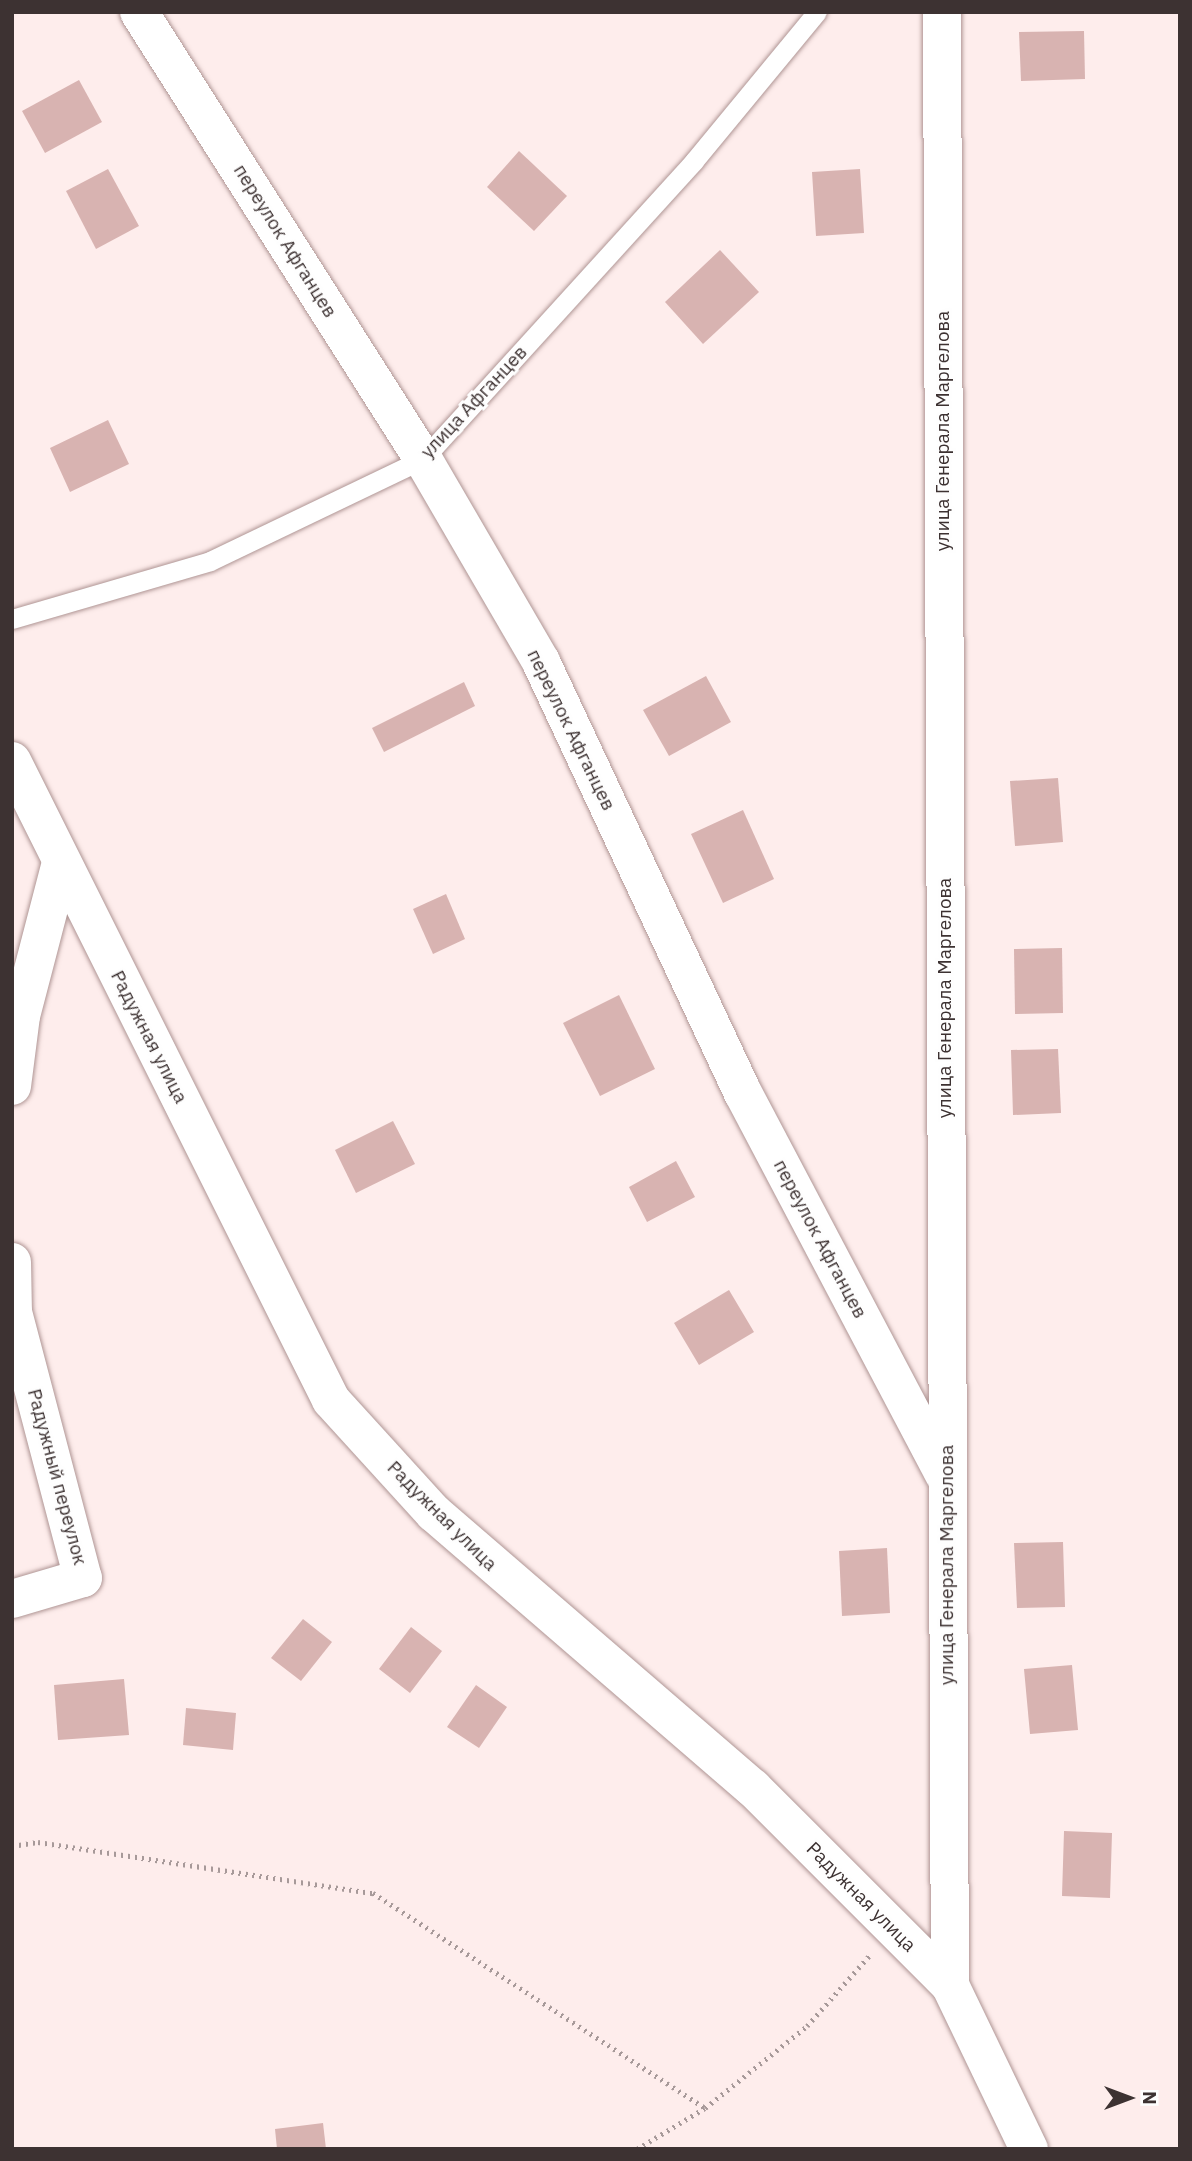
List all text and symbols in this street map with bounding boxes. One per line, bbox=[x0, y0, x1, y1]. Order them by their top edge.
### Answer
street label: переулок Афганцев bbox=[229, 160, 341, 322]
street label: улица Генерала Маргелова bbox=[932, 311, 954, 551]
street label: улица Афганцев bbox=[416, 341, 532, 463]
street label: переулок Афганцев bbox=[522, 646, 620, 814]
street label: улица Генерала Маргелова bbox=[934, 878, 956, 1118]
street label: Радужная улица bbox=[106, 967, 192, 1107]
street label: переулок Афганцев bbox=[769, 1156, 871, 1322]
street label: Радужный переулок bbox=[22, 1386, 92, 1568]
street label: улица Генерала Маргелова bbox=[936, 1445, 958, 1685]
street label: Радужная улица bbox=[382, 1456, 502, 1576]
street label: Радужная улица bbox=[801, 1837, 921, 1957]
north arrow bbox=[1094, 2063, 1164, 2133]
text: N bbox=[1138, 2091, 1162, 2105]

